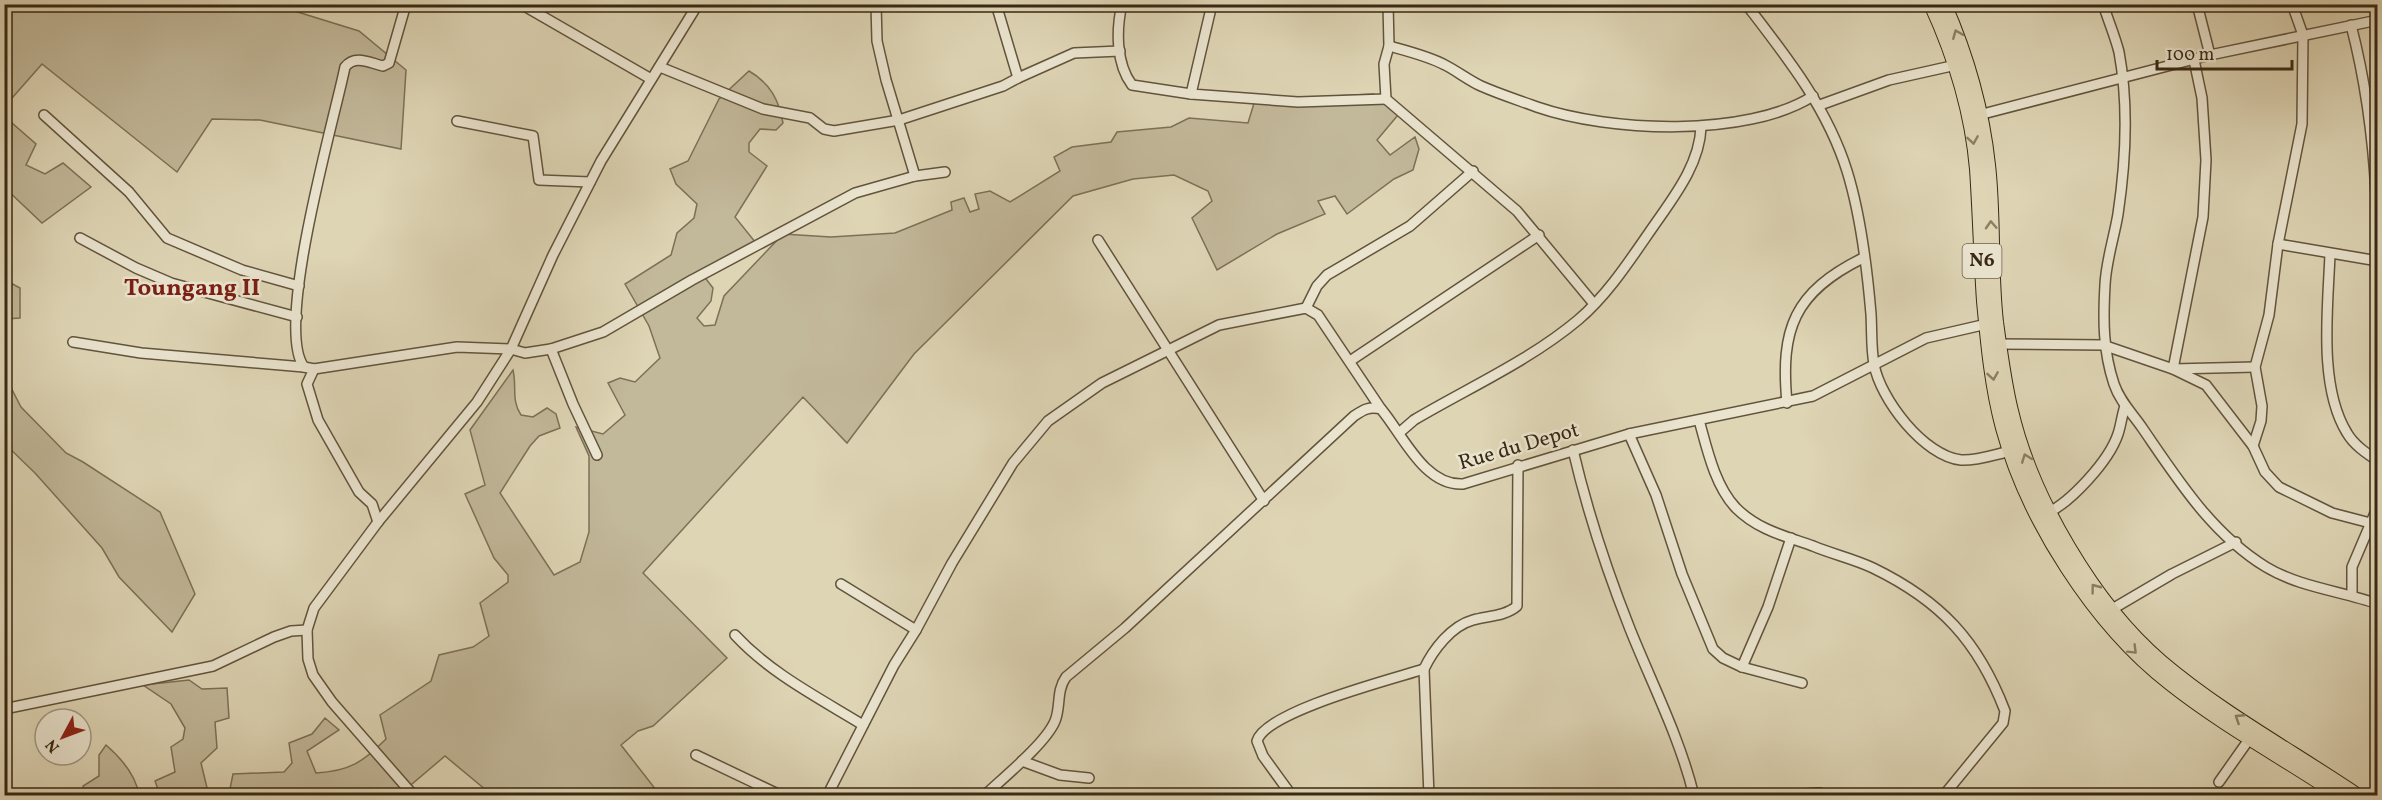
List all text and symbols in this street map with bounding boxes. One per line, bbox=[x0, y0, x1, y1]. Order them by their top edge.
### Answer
one-way arrow bbox=[1952, 30, 1964, 41]
scale bar bbox=[2157, 33, 2292, 71]
text: 100 m bbox=[2166, 43, 2215, 68]
one-way arrow bbox=[1966, 136, 1978, 145]
one-way arrow bbox=[1985, 221, 1998, 230]
road number: N6 bbox=[1962, 244, 2002, 278]
district label: Toungang II bbox=[124, 272, 260, 306]
one-way arrow bbox=[1987, 372, 1999, 381]
street label: Rue du Depot bbox=[1455, 416, 1583, 478]
one-way arrow bbox=[2021, 453, 2034, 464]
one-way arrow bbox=[2092, 584, 2103, 595]
one-way arrow bbox=[2125, 642, 2136, 653]
north arrow bbox=[33, 707, 93, 767]
one-way arrow bbox=[2235, 714, 2246, 725]
text: N bbox=[41, 734, 65, 757]

